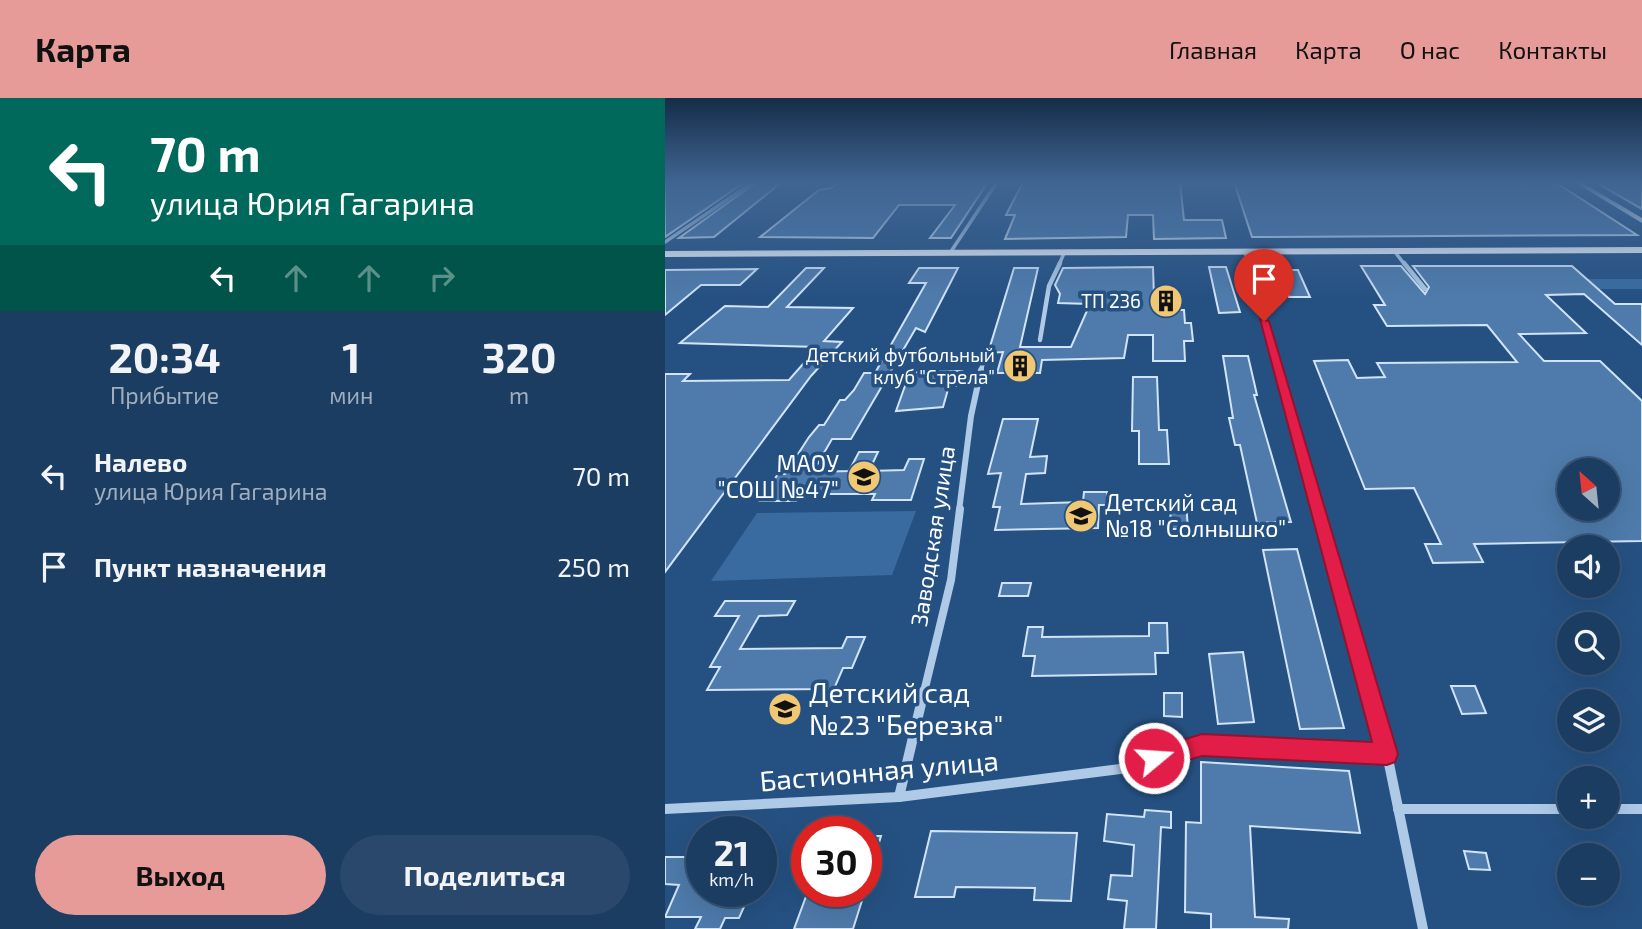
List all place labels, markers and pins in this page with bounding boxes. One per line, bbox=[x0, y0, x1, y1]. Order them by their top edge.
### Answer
pin bbox=[1234, 249, 1294, 321]
building icon: ТП 236 bbox=[1147, 282, 1185, 320]
place label: ТП 236 bbox=[1081, 289, 1141, 312]
place label: Детский футбольный клуб "Стрела" bbox=[806, 343, 995, 389]
building icon: Детский футбольный клуб "Стрела" bbox=[1001, 347, 1039, 385]
place label: МАОУ "СОШ №47" bbox=[718, 449, 839, 503]
school or university icon: МАОУ "СОШ №47" bbox=[845, 458, 883, 496]
place label: Детский сад №18 "Солнышко" bbox=[1105, 488, 1286, 542]
school or university icon: Детский сад №18 "Солнышко" bbox=[1062, 497, 1100, 535]
place label: Детский сад №23 "Березка" bbox=[809, 675, 1003, 741]
school or university icon: Детский сад №23 "Березка" bbox=[766, 690, 804, 728]

